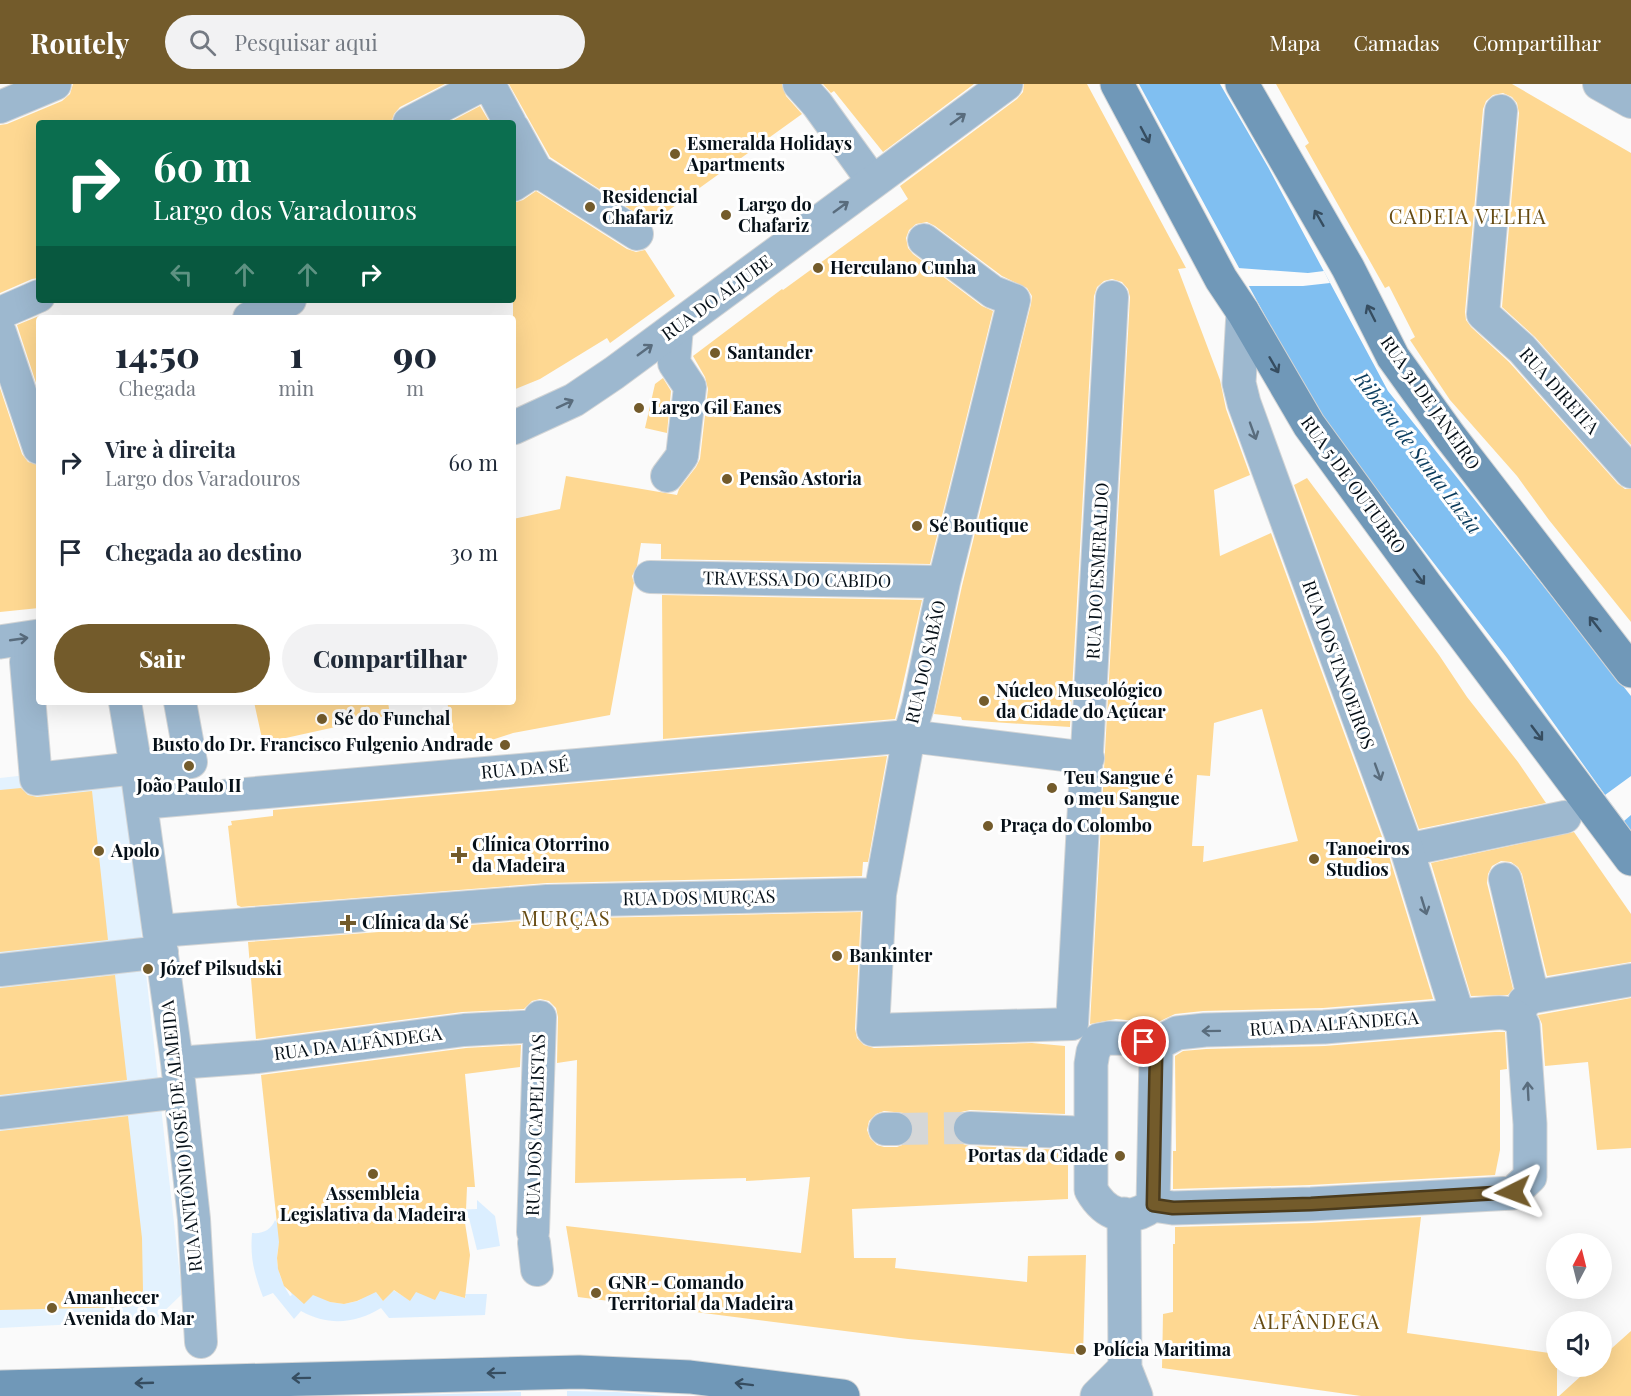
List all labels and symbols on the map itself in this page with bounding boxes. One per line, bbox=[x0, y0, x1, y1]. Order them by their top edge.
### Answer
one-way arrow bbox=[950, 113, 966, 125]
one-way arrow bbox=[1140, 126, 1151, 144]
place label: Esmeralda Holidays Apartments bbox=[686, 131, 852, 176]
marker: Esmeralda Holidays Apartments bbox=[668, 147, 682, 161]
place label: Residencial Chafariz bbox=[602, 184, 698, 229]
place label: Largo do Chafariz bbox=[738, 192, 812, 237]
marker: Residencial Chafariz bbox=[583, 200, 597, 214]
one-way arrow bbox=[832, 201, 848, 213]
district label: CADEIA VELHA bbox=[1389, 202, 1547, 229]
marker: Largo do Chafariz bbox=[719, 208, 733, 222]
one-way arrow bbox=[1313, 210, 1325, 227]
street label: RUA DO ALJUBE bbox=[656, 249, 777, 345]
place label: Herculano Cunha bbox=[830, 255, 977, 279]
marker: Herculano Cunha bbox=[811, 261, 825, 275]
one-way arrow bbox=[1365, 305, 1377, 323]
street label: RUA 31 DE JANEIRO bbox=[1376, 331, 1486, 474]
place label: Santander bbox=[727, 340, 813, 364]
street label: RUA DIREITA bbox=[1515, 342, 1605, 439]
one-way arrow bbox=[637, 344, 653, 357]
marker: Santander bbox=[708, 346, 722, 360]
one-way arrow bbox=[1268, 356, 1280, 373]
water label: Ribeira de Santa Luzia bbox=[1349, 365, 1489, 539]
place label: Largo Gil Eanes bbox=[651, 395, 782, 419]
one-way arrow bbox=[556, 398, 574, 410]
marker: Largo Gil Eanes bbox=[632, 401, 646, 415]
street label: RUA 5 DE OUTUBRO bbox=[1296, 411, 1412, 558]
one-way arrow bbox=[1249, 421, 1260, 440]
place label: Pensão Astoria bbox=[739, 466, 862, 490]
marker: Pensão Astoria bbox=[720, 472, 734, 486]
street label: RUA DO ESMERALDO bbox=[1080, 482, 1114, 660]
place label: Sé Boutique bbox=[929, 513, 1028, 537]
marker: Sé Boutique bbox=[910, 519, 924, 533]
street label: TRAVESSA DO CABIDO bbox=[703, 565, 891, 593]
one-way arrow bbox=[1413, 569, 1426, 585]
street label: RUA DOS TANOEIROS bbox=[1297, 577, 1381, 752]
street label: RUA DO SABÃO bbox=[899, 598, 951, 726]
one-way arrow bbox=[1589, 617, 1602, 633]
one-way arrow bbox=[9, 633, 29, 644]
place label: Núcleo Museológico da Cidade do Açúcar bbox=[996, 678, 1166, 723]
marker: Núcleo Museológico da Cidade do Açúcar bbox=[977, 694, 991, 708]
place label: Sé do Funchal bbox=[334, 706, 451, 730]
marker: Sé do Funchal bbox=[315, 712, 329, 726]
one-way arrow bbox=[1531, 724, 1543, 740]
place label: Busto do Dr. Francisco Fulgenio Andrade bbox=[152, 732, 493, 756]
marker: Busto do Dr. Francisco Fulgenio Andrade bbox=[498, 738, 512, 752]
street label: RUA DA SÉ bbox=[480, 752, 570, 784]
marker: João Paulo II bbox=[182, 759, 196, 773]
one-way arrow bbox=[1373, 762, 1384, 781]
place label: Teu Sangue é o meu Sangue bbox=[1064, 765, 1180, 810]
place label: João Paulo II bbox=[136, 773, 242, 797]
marker: Teu Sangue é o meu Sangue bbox=[1045, 781, 1059, 795]
place label: Praça do Colombo bbox=[1000, 813, 1152, 837]
marker: Praça do Colombo bbox=[981, 819, 995, 833]
place label: Clínica Otorrino da Madeira bbox=[472, 832, 609, 877]
place label: Tanoeiros Studios bbox=[1326, 836, 1409, 881]
place label: Apolo bbox=[110, 838, 159, 862]
marker: Apolo bbox=[92, 844, 106, 858]
marker: Clínica Otorrino da Madeira bbox=[450, 846, 468, 864]
marker: Tanoeiros Studios bbox=[1307, 852, 1321, 866]
street label: RUA DOS MURÇAS bbox=[622, 884, 776, 910]
one-way arrow bbox=[1419, 896, 1430, 915]
district label: MURÇAS bbox=[521, 904, 611, 931]
place label: Clínica da Sé bbox=[362, 910, 469, 934]
marker: Clínica da Sé bbox=[339, 914, 357, 932]
place label: Bankinter bbox=[849, 943, 933, 967]
marker: Bankinter bbox=[830, 949, 844, 963]
place label: Józef Pilsudski bbox=[159, 956, 282, 980]
marker: Józef Pilsudski bbox=[141, 962, 155, 976]
street label: RUA ANTÓNIO JOSÉ DE ALMEIDA bbox=[155, 998, 207, 1273]
street label: RUA DA ALFÂNDEGA bbox=[1249, 1005, 1420, 1041]
pin bbox=[1118, 1016, 1169, 1067]
street label: RUA DA ALFÂNDEGA bbox=[272, 1021, 444, 1065]
one-way arrow bbox=[1201, 1025, 1221, 1036]
street label: RUA DOS CAPELISTAS bbox=[520, 1033, 550, 1217]
one-way arrow bbox=[1522, 1082, 1533, 1102]
place label: Portas da Cidade bbox=[968, 1143, 1108, 1167]
marker: Portas da Cidade bbox=[1113, 1149, 1127, 1163]
position arrow bbox=[1481, 1160, 1545, 1224]
marker: Assembleia Legislativa da Madeira bbox=[366, 1167, 380, 1181]
place label: Assembleia Legislativa da Madeira bbox=[280, 1181, 467, 1226]
north arrow bbox=[1546, 1233, 1612, 1299]
place label: GNR - Comando Territorial da Madeira bbox=[608, 1270, 794, 1315]
place label: Amanhecer Avenida do Mar bbox=[63, 1285, 195, 1330]
marker: GNR - Comando Territorial da Madeira bbox=[589, 1286, 603, 1300]
marker: Amanhecer Avenida do Mar bbox=[45, 1301, 59, 1315]
district label: ALFÂNDEGA bbox=[1252, 1307, 1381, 1334]
place label: Polícia Maritima bbox=[1093, 1337, 1232, 1361]
marker: Polícia Maritima bbox=[1074, 1343, 1088, 1357]
one-way arrow bbox=[486, 1368, 506, 1379]
one-way arrow bbox=[291, 1372, 311, 1384]
one-way arrow bbox=[135, 1377, 155, 1388]
one-way arrow bbox=[734, 1378, 754, 1389]

